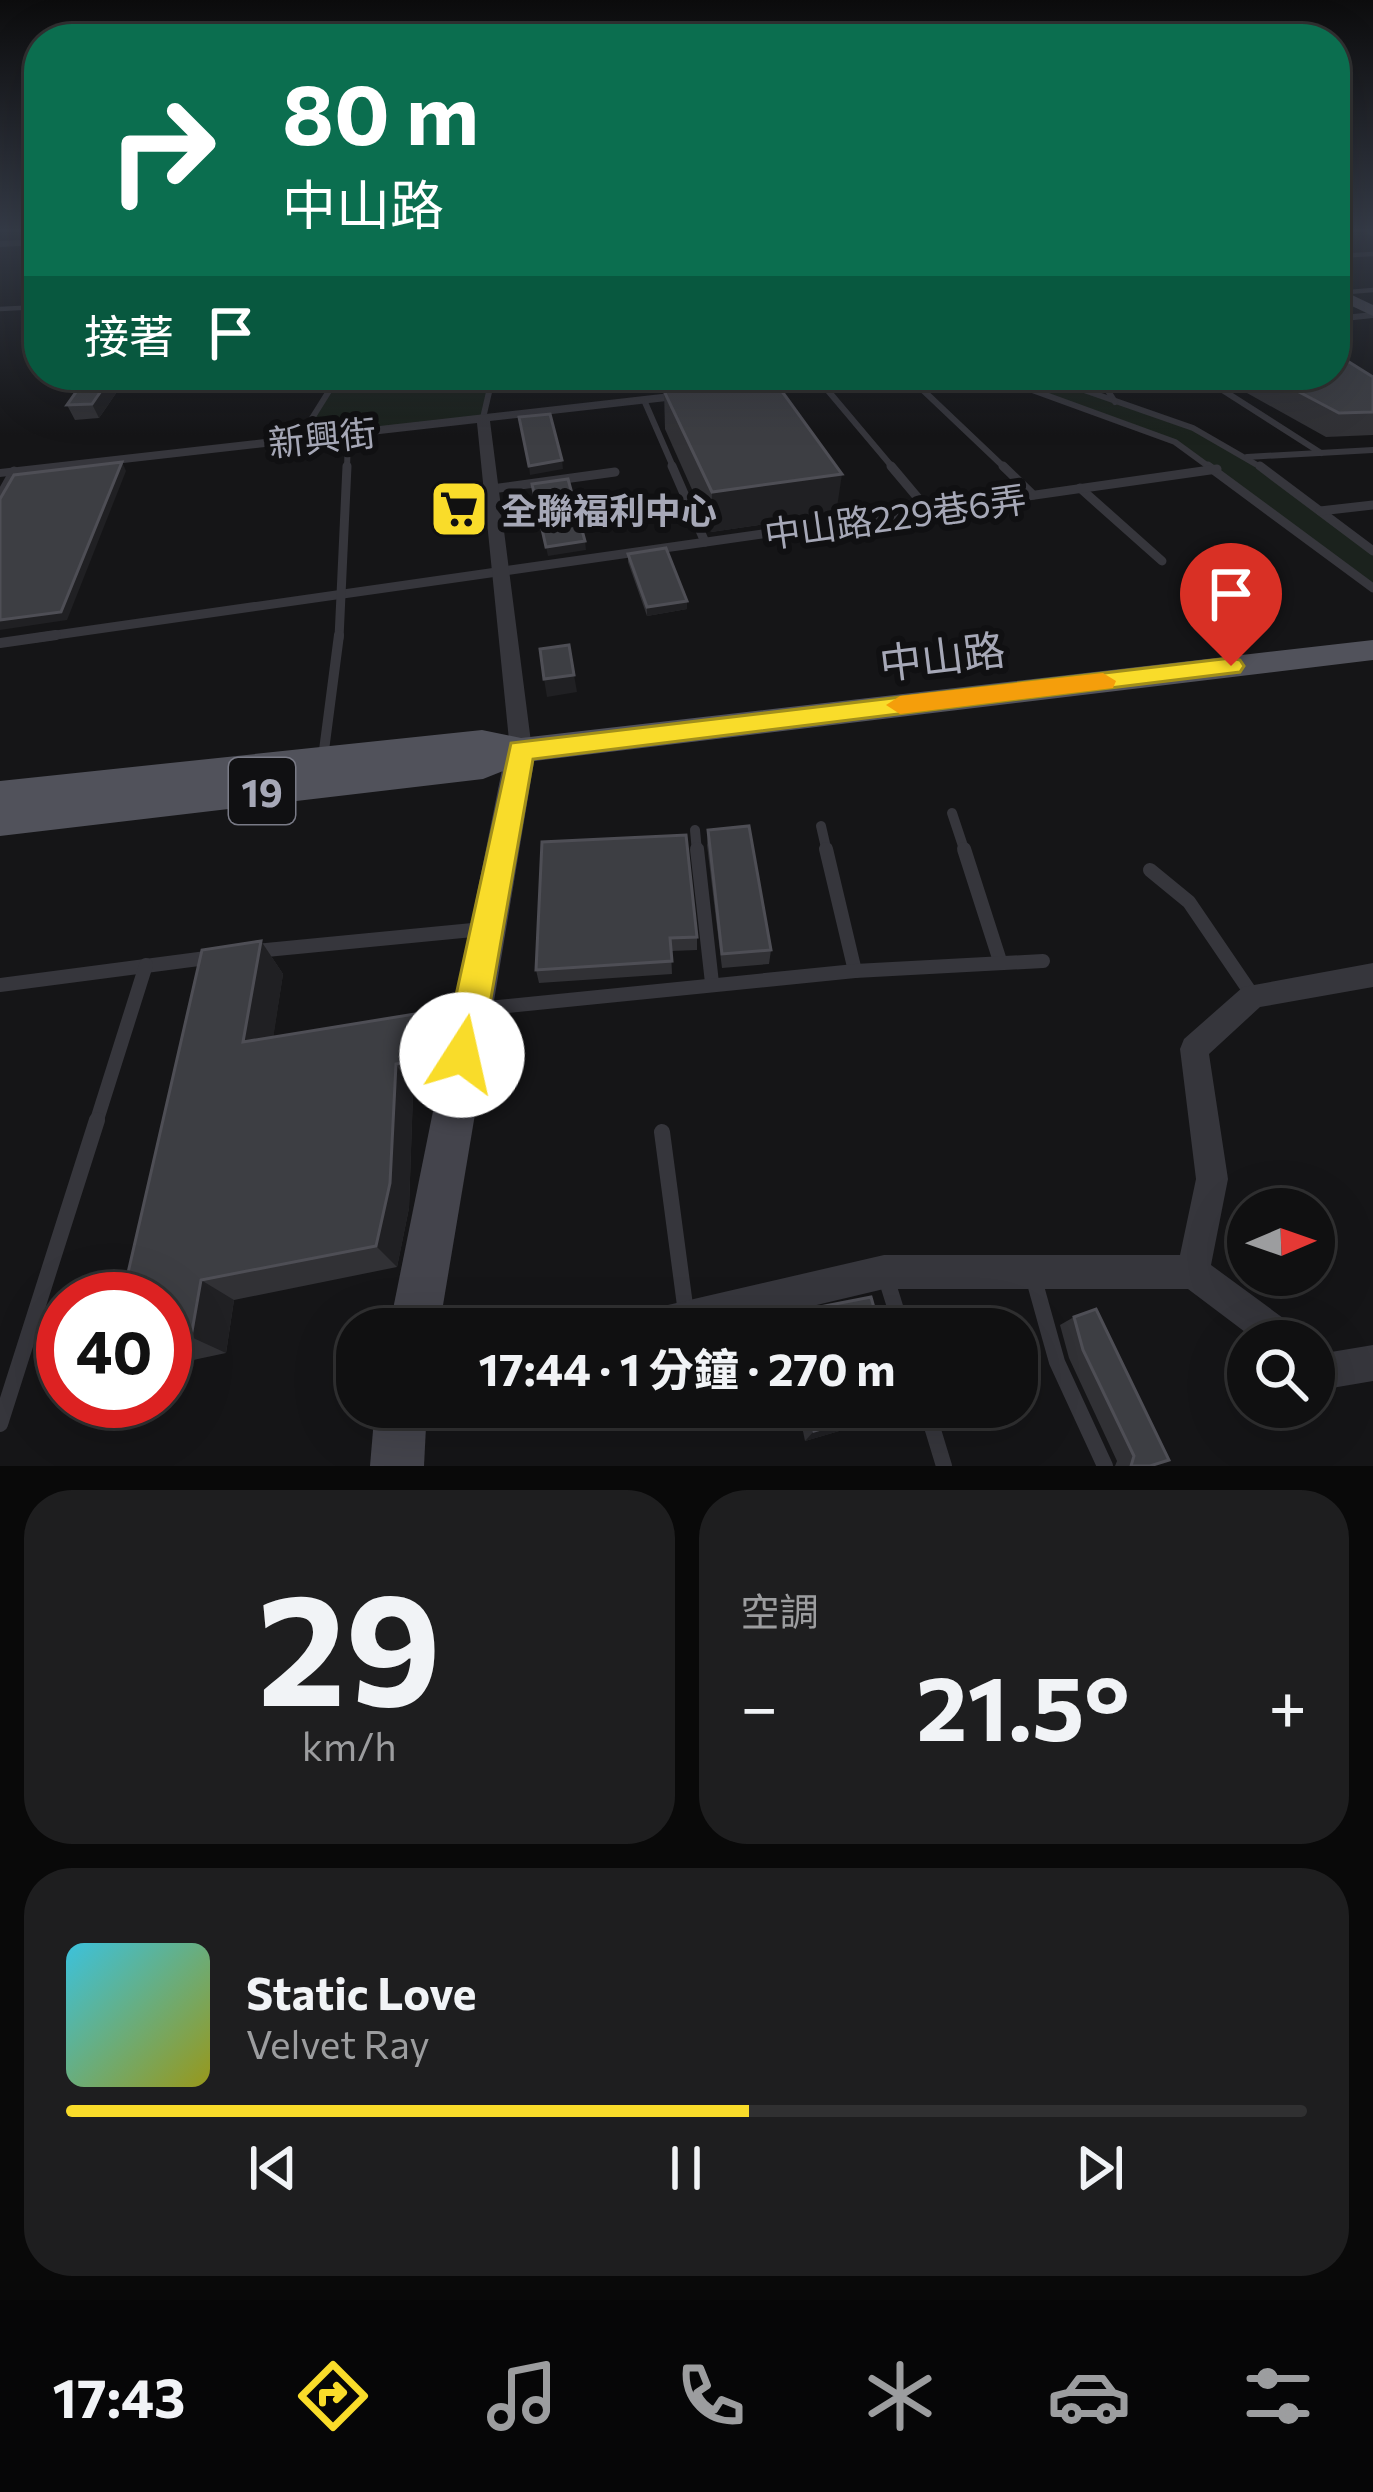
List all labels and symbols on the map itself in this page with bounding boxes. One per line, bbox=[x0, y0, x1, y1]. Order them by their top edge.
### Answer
street label: 新興街 bbox=[266, 408, 378, 464]
street label: 中山路229巷6弄 bbox=[761, 475, 1029, 555]
supermarket icon: 全聯福利中心 bbox=[428, 478, 490, 540]
place label: 全聯福利中心 bbox=[501, 487, 717, 531]
pin bbox=[1180, 543, 1282, 666]
street label: 中山路 bbox=[876, 622, 1008, 688]
road number: 19 bbox=[229, 758, 295, 824]
position arrow bbox=[399, 992, 525, 1118]
north arrow bbox=[1227, 1188, 1335, 1296]
speed limit sign: 40 bbox=[36, 1272, 192, 1428]

